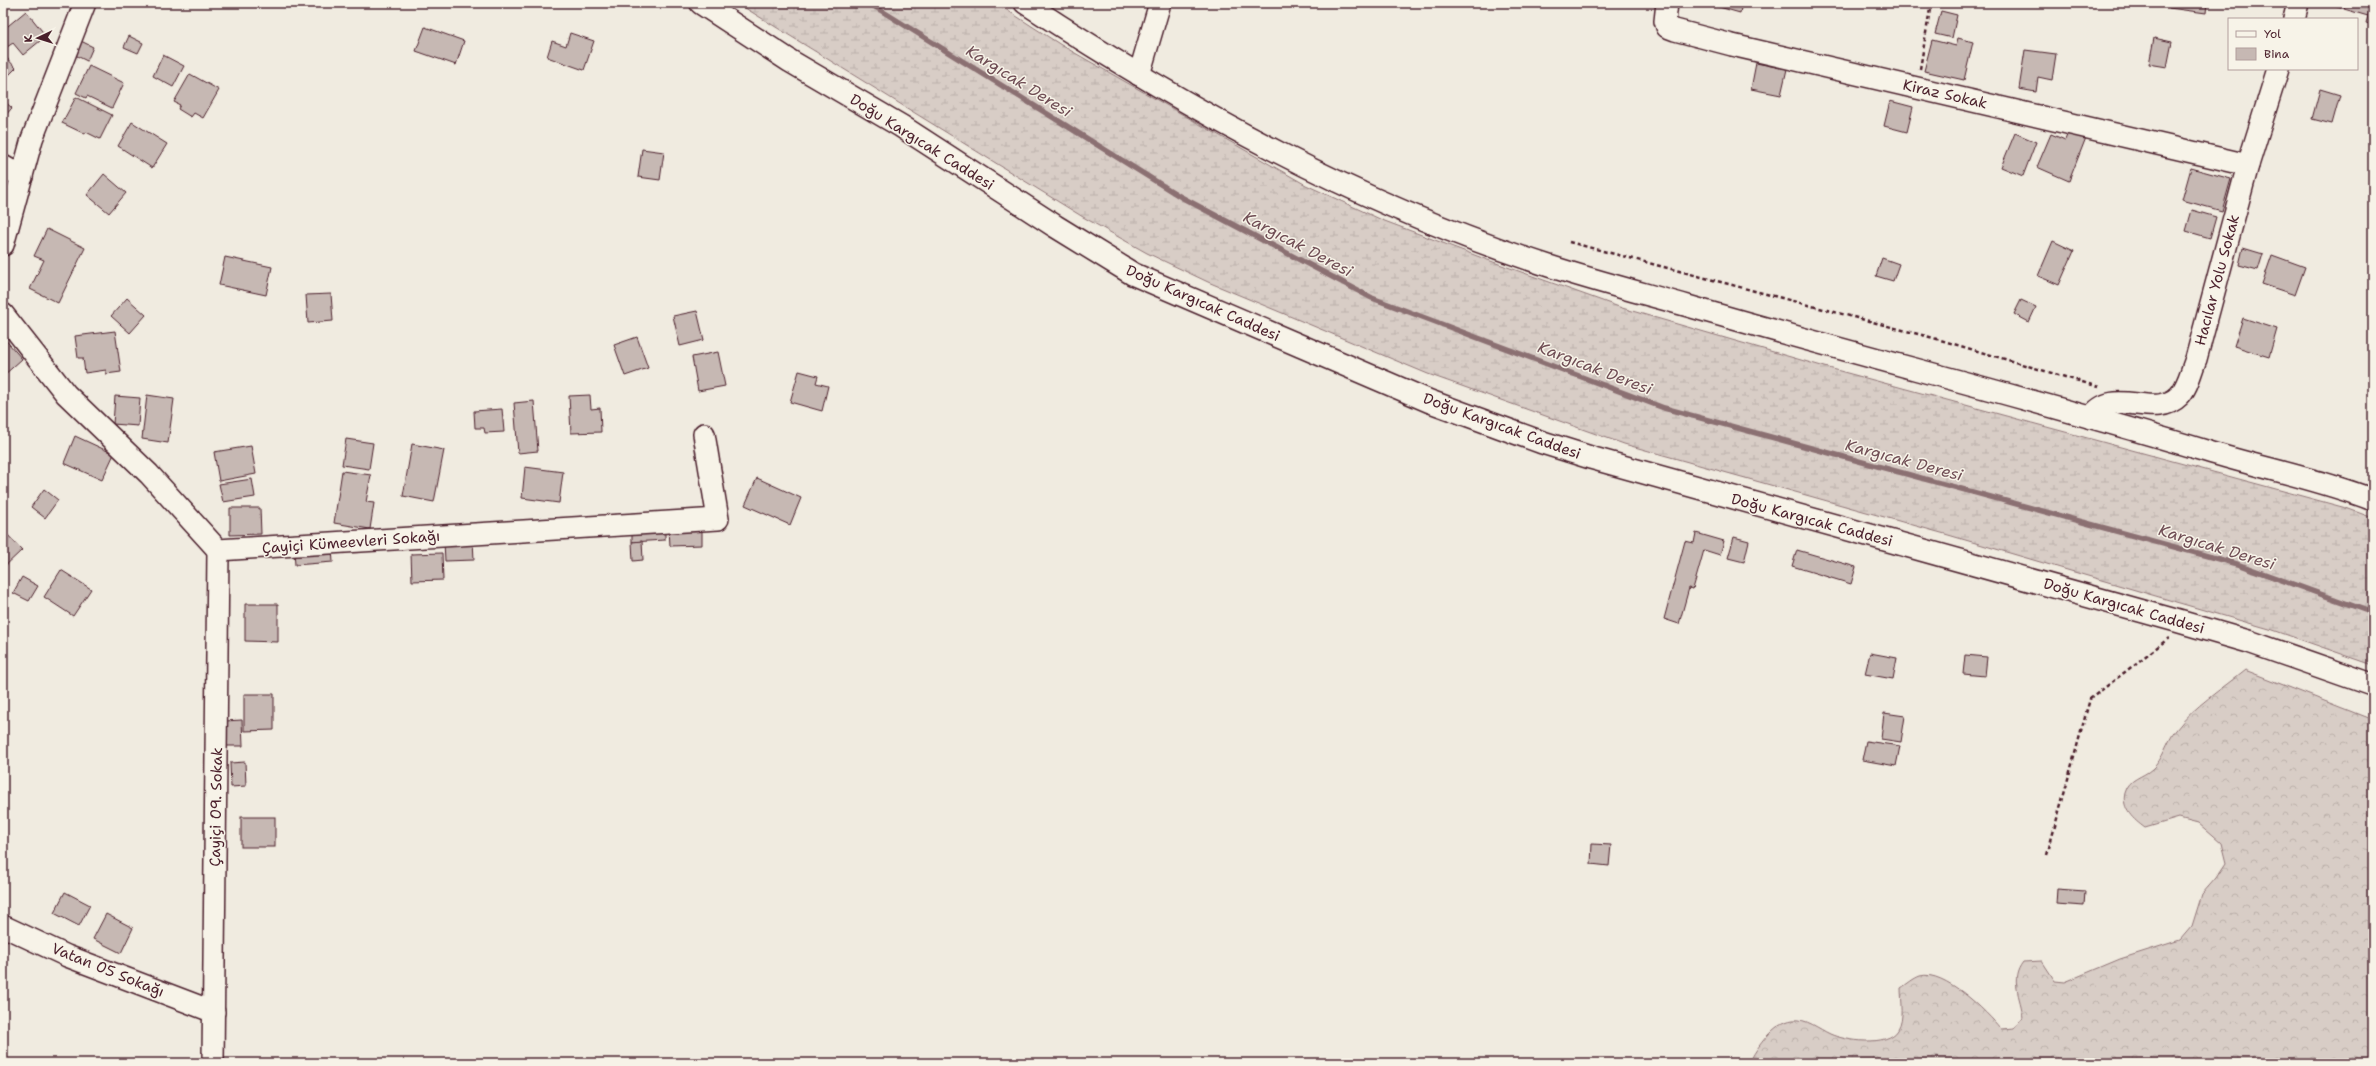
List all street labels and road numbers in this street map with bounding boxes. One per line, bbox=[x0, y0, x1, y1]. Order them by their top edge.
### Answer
street label: Kiraz Sokak bbox=[1901, 75, 1989, 113]
street label: Doğu Kargıcak Caddesi bbox=[846, 89, 998, 195]
street label: Hacılar Yolu Sokak bbox=[2190, 212, 2244, 348]
street label: Doğu Kargıcak Caddesi bbox=[1123, 260, 1283, 346]
street label: Doğu Kargıcak Caddesi bbox=[1420, 388, 1584, 464]
street label: Doğu Kargıcak Caddesi bbox=[1729, 489, 1895, 551]
street label: Çayiçi Kümeevleri Sokağı bbox=[261, 526, 441, 558]
street label: Doğu Kargıcak Caddesi bbox=[2041, 573, 2207, 639]
street label: Çayiçi 09. Sokak bbox=[205, 747, 227, 867]
street label: Vatan 05 Sokağı bbox=[49, 938, 167, 1002]

